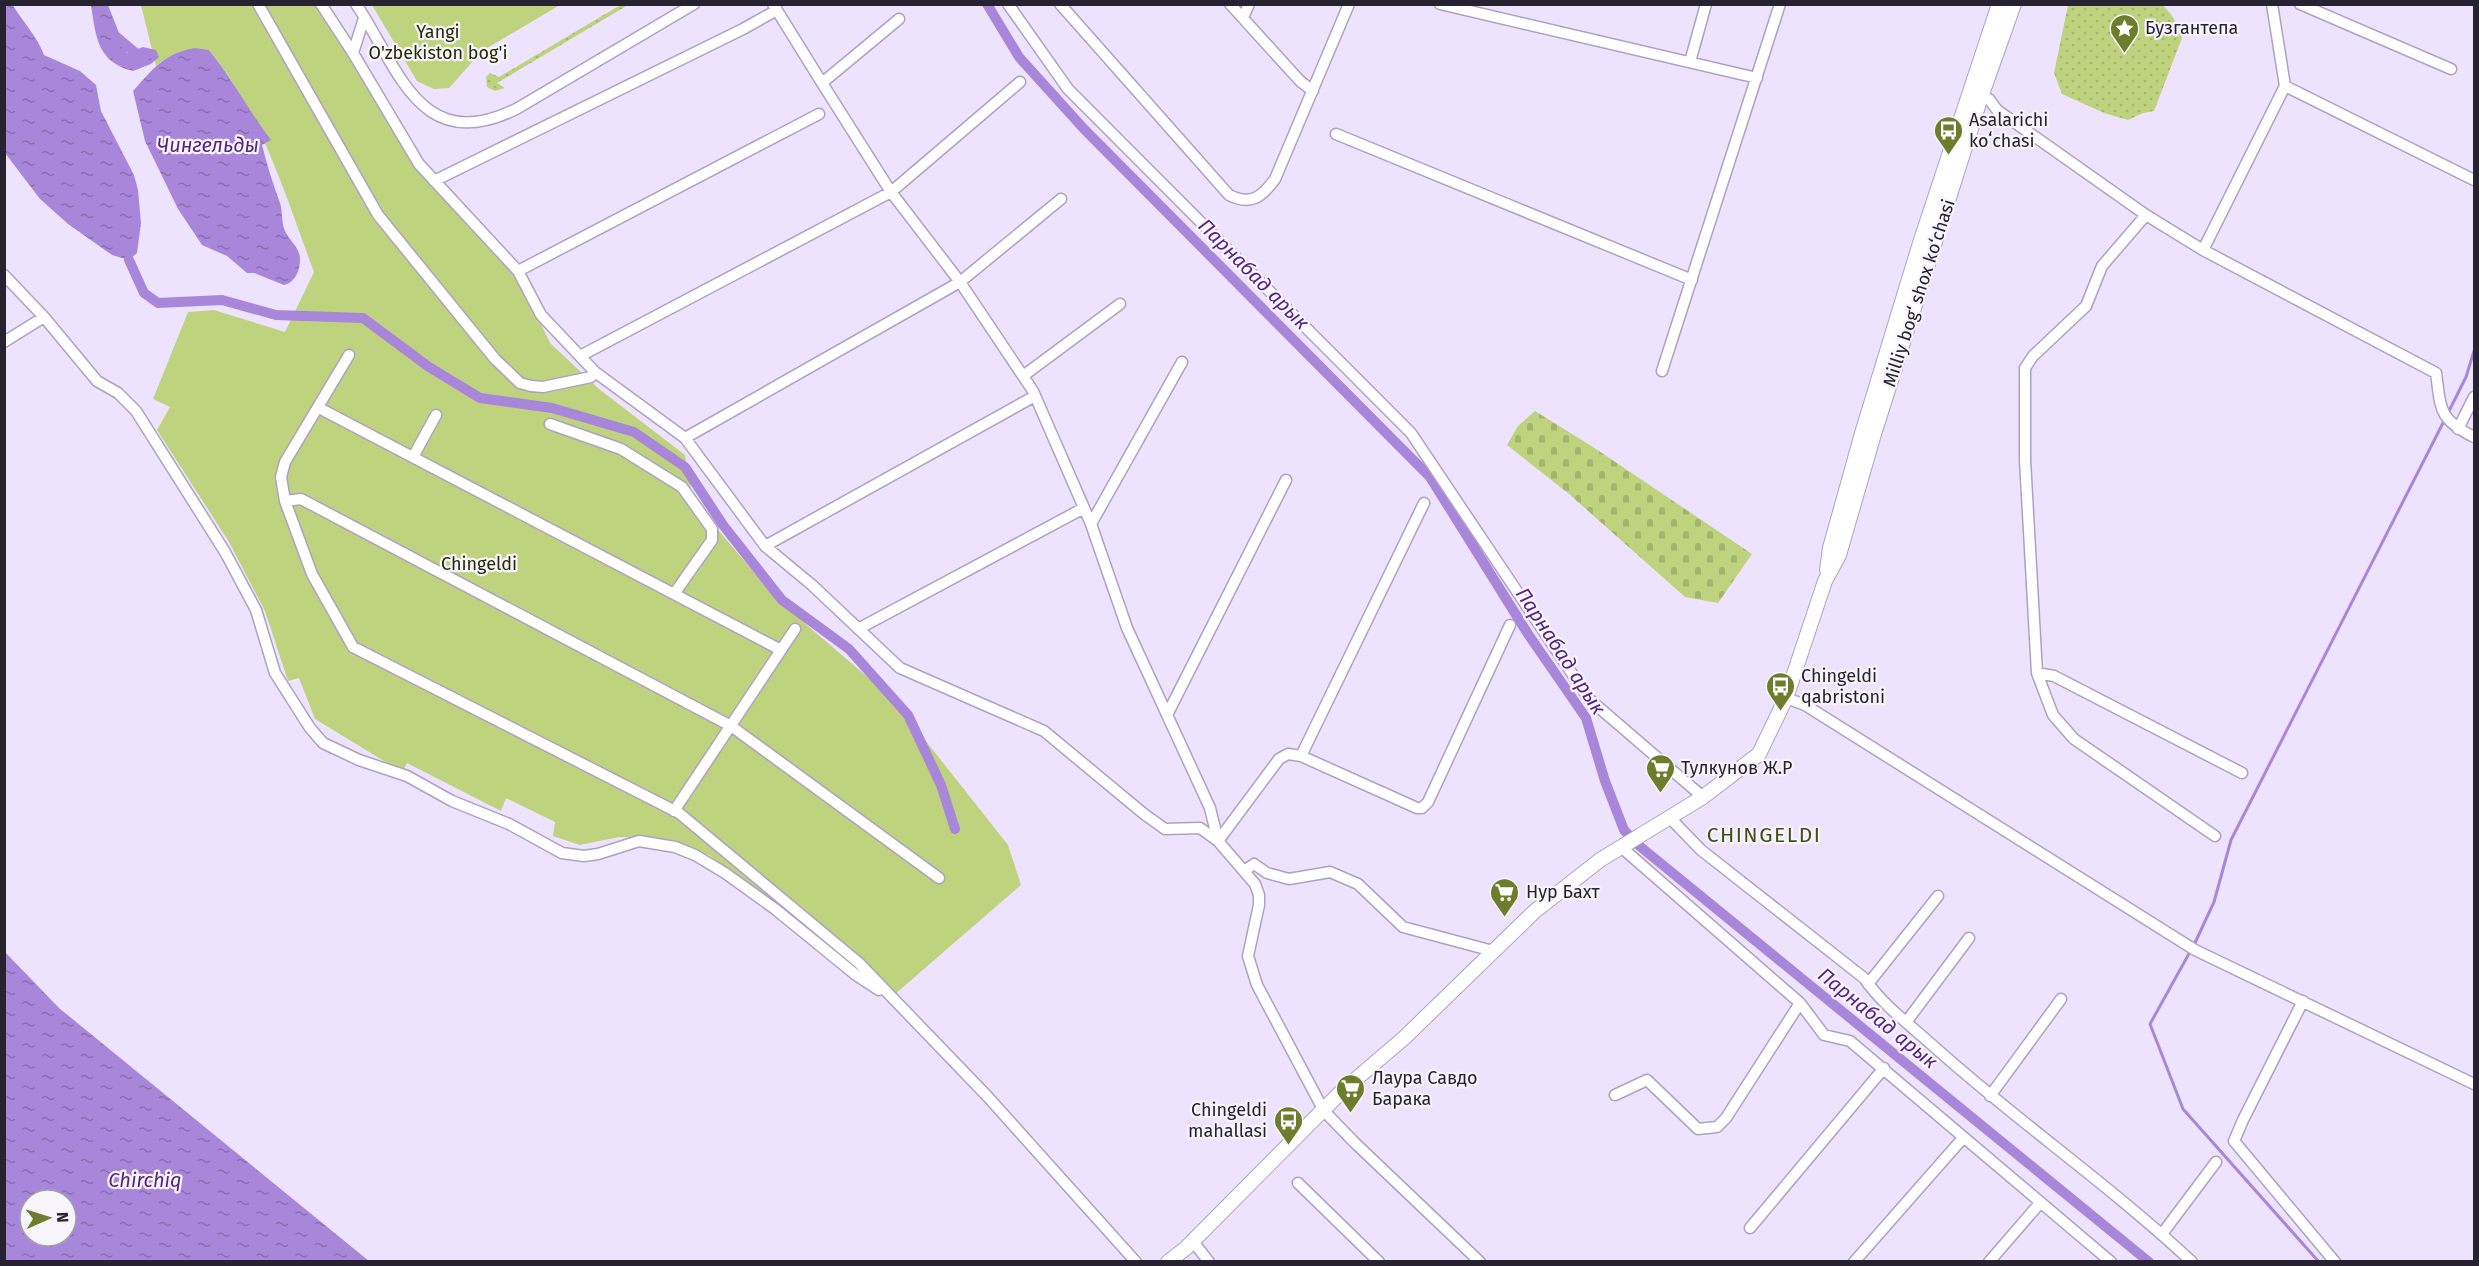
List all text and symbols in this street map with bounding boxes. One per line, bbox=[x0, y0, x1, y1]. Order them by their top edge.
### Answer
place icon: Бузгантепа bbox=[2108, 12, 2140, 54]
place label: Бузгантепа bbox=[2145, 17, 2238, 39]
park label: Yangi O'zbekiston bog'i bbox=[369, 21, 507, 64]
place label: Asalarichi koʻchasi bbox=[1969, 109, 2048, 152]
bus stop icon: Asalarichi koʻchasi bbox=[1932, 114, 1964, 156]
water label: Чингельды bbox=[157, 133, 259, 157]
street label: Milliy bog‘ shox ko‘chasi bbox=[1878, 196, 1960, 390]
water label: Парнабад арык bbox=[1194, 214, 1315, 335]
park label: Chingeldi bbox=[441, 553, 517, 575]
water label: Парнабад арык bbox=[1511, 583, 1611, 719]
place label: Chingeldi qabristoni bbox=[1801, 665, 1885, 708]
bus stop icon: Chingeldi qabristoni bbox=[1764, 670, 1796, 712]
supermarket icon: Тулкунов Ж.Р bbox=[1644, 752, 1676, 794]
place label: Тулкунов Ж.Р bbox=[1681, 757, 1792, 779]
district label: CHINGELDI bbox=[1707, 822, 1821, 848]
supermarket icon: Нур Бахт bbox=[1489, 876, 1521, 918]
place label: Нур Бахт bbox=[1526, 881, 1601, 903]
water label: Парнабад арык bbox=[1813, 962, 1943, 1074]
place label: Лаура Савдо Барака bbox=[1372, 1067, 1478, 1110]
supermarket icon: Лаура Савдо Барака bbox=[1335, 1072, 1367, 1114]
place label: Chingeldi mahallasi bbox=[1188, 1099, 1267, 1142]
bus stop icon: Chingeldi mahallasi bbox=[1272, 1104, 1304, 1146]
water label: Chirchiq bbox=[108, 1168, 182, 1192]
north arrow bbox=[18, 1188, 78, 1248]
text: N bbox=[53, 1211, 72, 1223]

